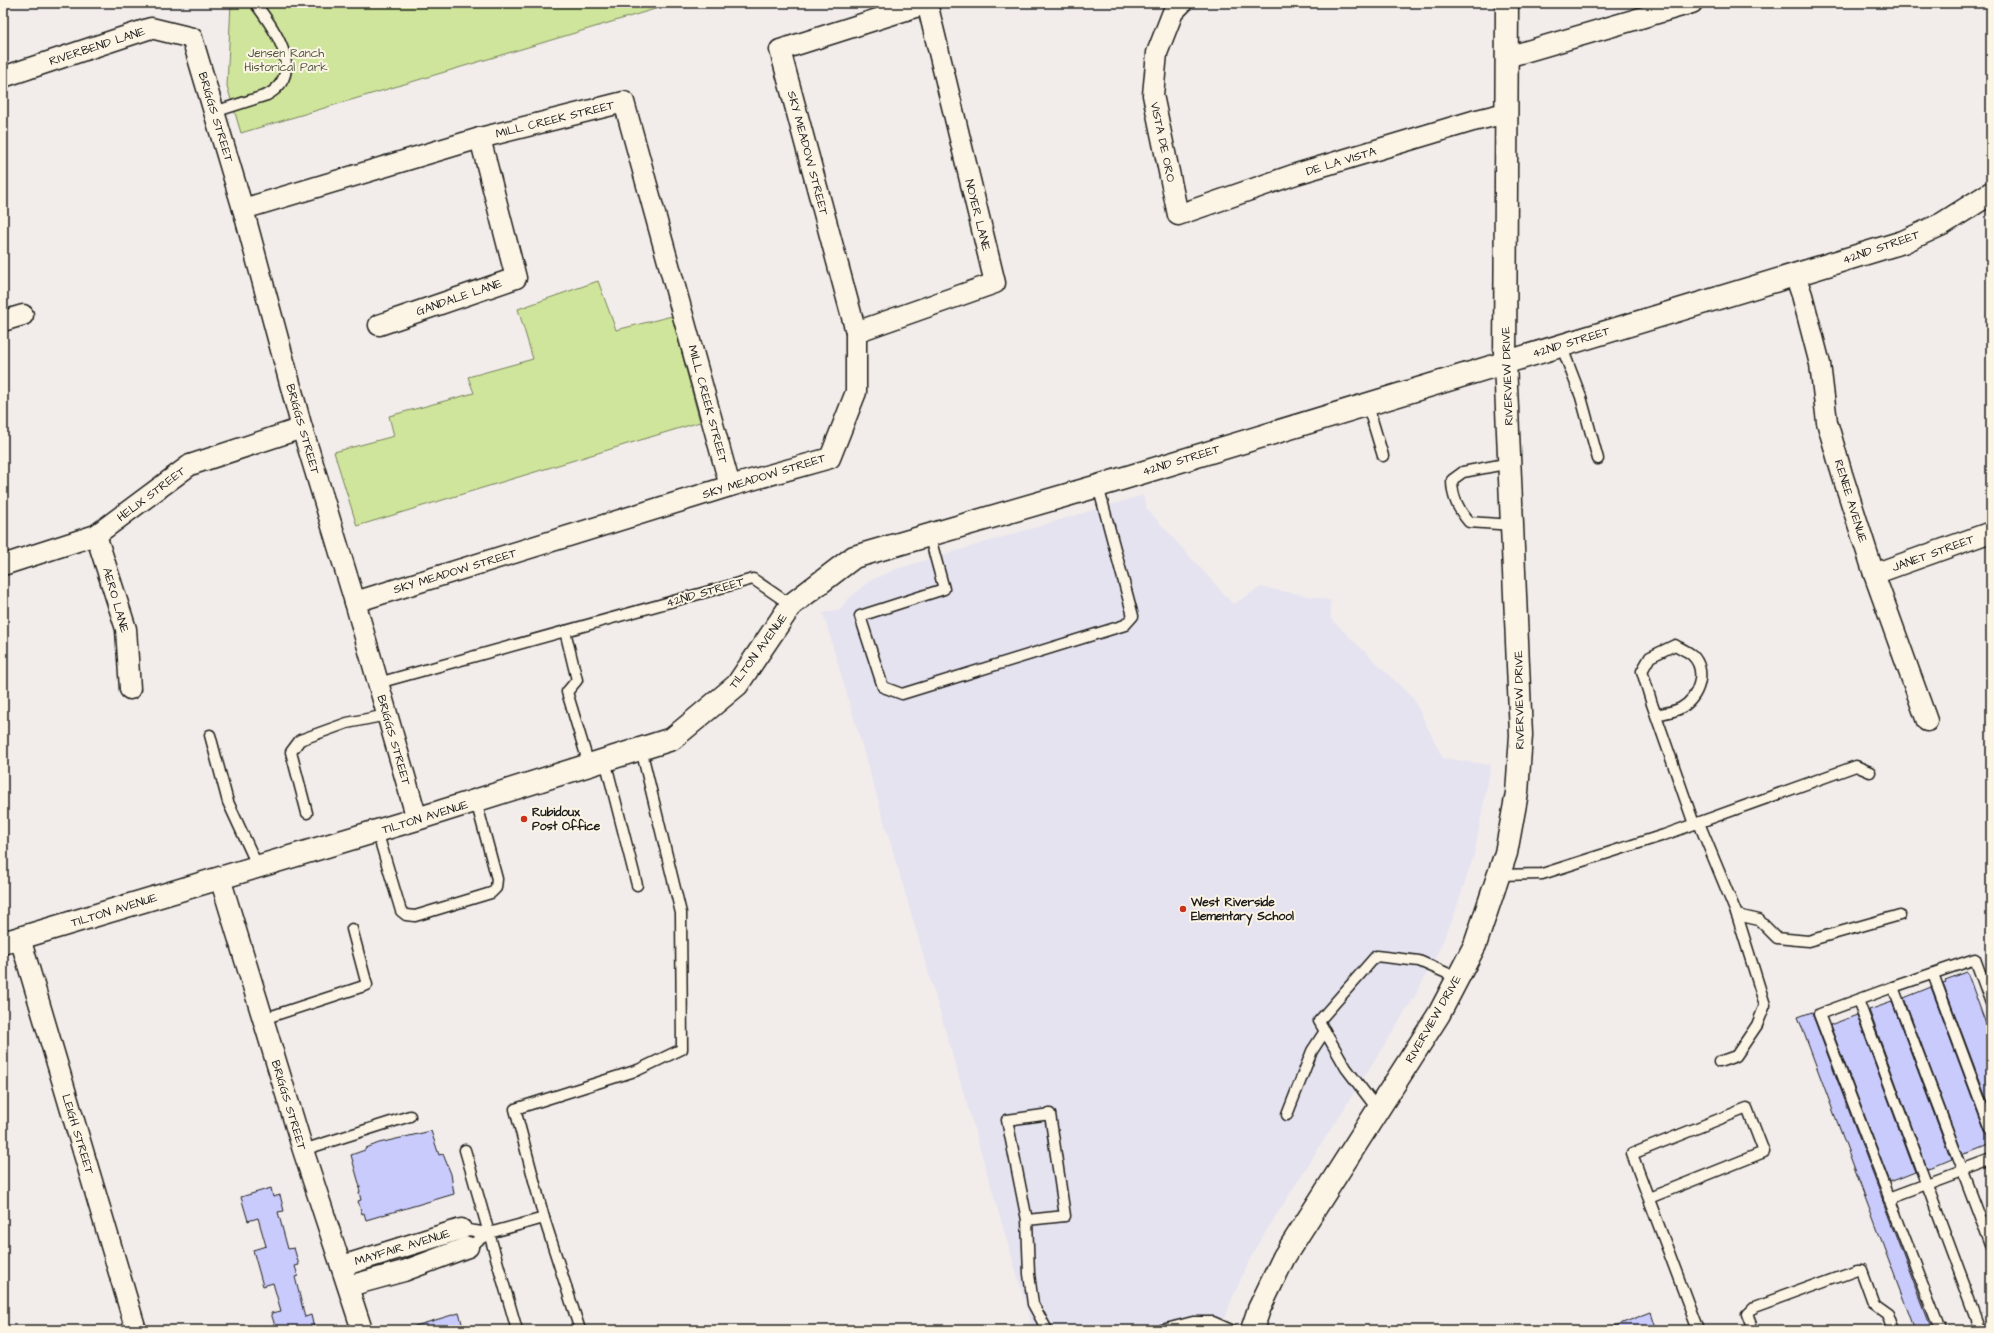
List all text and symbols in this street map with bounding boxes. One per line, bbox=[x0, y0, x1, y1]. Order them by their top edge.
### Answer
street label: RIVERBEND LANE bbox=[47, 23, 147, 70]
park label: Jensen Ranch Historical Park bbox=[244, 45, 328, 76]
street label: BRIGGS STREET bbox=[194, 70, 237, 165]
street label: SKY MEADOW STREET bbox=[783, 89, 832, 218]
street label: MILL CREEK STREET bbox=[494, 96, 617, 142]
street label: VISTA DE ORO bbox=[1146, 101, 1179, 184]
street label: DE LA VISTA bbox=[1304, 143, 1379, 180]
street label: NOYER LANE bbox=[960, 178, 995, 253]
street label: 42ND STREET bbox=[1840, 226, 1923, 269]
street label: GANDALE LANE bbox=[414, 275, 504, 320]
street label: 42ND STREET bbox=[1530, 322, 1613, 362]
street label: RIVERVIEW DRIVE bbox=[1497, 326, 1518, 426]
street label: MILL CREEK STREET bbox=[684, 343, 732, 466]
street label: BRIGGS STREET bbox=[281, 382, 324, 477]
street label: 42ND STREET bbox=[1140, 440, 1223, 480]
street label: SKY MEADOW STREET bbox=[700, 449, 828, 503]
street label: RENEE AVENUE bbox=[1830, 458, 1871, 545]
street label: HELIX STREET bbox=[113, 463, 190, 526]
street label: JANET STREET bbox=[1890, 531, 1977, 576]
street label: SKY MEADOW STREET bbox=[391, 544, 519, 598]
street label: AERO LANE bbox=[98, 566, 133, 635]
street label: 42ND STREET bbox=[664, 573, 747, 612]
street label: TILTON AVENUE bbox=[725, 610, 791, 692]
street label: RIVERVIEW DRIVE bbox=[1510, 650, 1529, 750]
street label: BRIGGS STREET bbox=[372, 693, 415, 788]
street label: TILTON AVENUE bbox=[380, 796, 470, 839]
place label: Rubidoux Post Office bbox=[532, 804, 601, 835]
marker: Rubidoux Post Office bbox=[519, 814, 529, 824]
street label: TILTON AVENUE bbox=[69, 889, 159, 932]
place label: West Riverside Elementary School bbox=[1190, 894, 1294, 926]
marker: West Riverside Elementary School bbox=[1178, 904, 1188, 914]
street label: RIVERVIEW DRIVE bbox=[1401, 972, 1466, 1066]
street label: BRIGGS STREET bbox=[267, 1058, 310, 1153]
street label: LEIGH STREET bbox=[57, 1092, 98, 1177]
street label: MAYFAIR AVENUE bbox=[352, 1225, 452, 1270]

